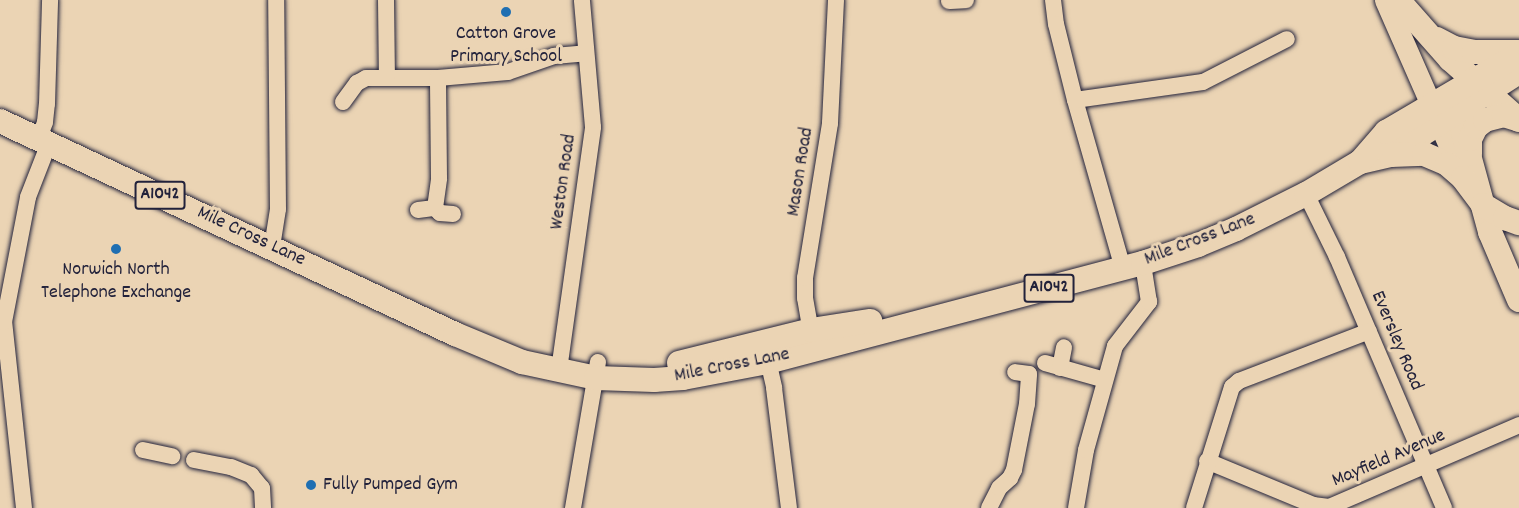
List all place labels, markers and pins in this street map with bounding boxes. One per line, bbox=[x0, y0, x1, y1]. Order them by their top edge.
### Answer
marker: Catton Grove Primary School bbox=[499, 5, 513, 19]
place label: Catton Grove Primary School bbox=[450, 22, 562, 69]
marker: Norwich North Telephone Exchange bbox=[109, 242, 123, 256]
place label: Norwich North Telephone Exchange bbox=[41, 258, 191, 305]
place label: Fully Pumped Gym bbox=[323, 473, 458, 497]
marker: Fully Pumped Gym bbox=[304, 478, 318, 492]

